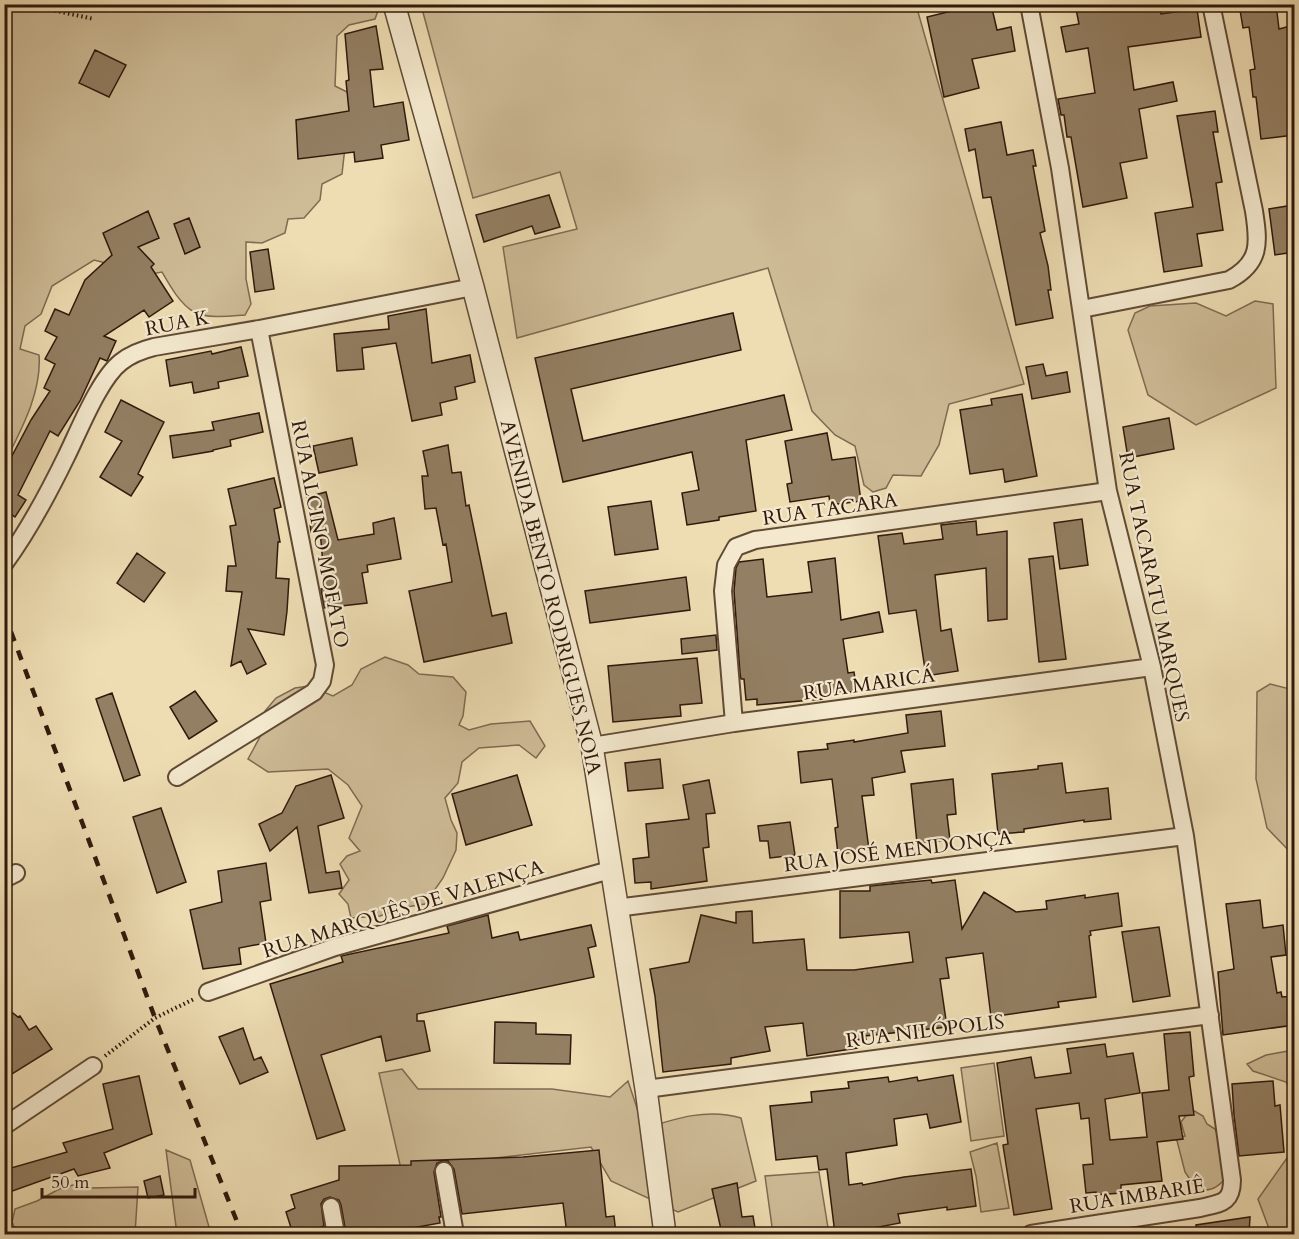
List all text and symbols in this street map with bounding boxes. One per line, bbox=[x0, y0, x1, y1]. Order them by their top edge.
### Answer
street label: RUA K bbox=[143, 304, 211, 342]
street label: AVENIDA BENTO RODRIGUES NOIA bbox=[494, 417, 608, 778]
street label: RUA ALCINO MOFATO bbox=[285, 418, 355, 650]
street label: RUA TACARATU MARQUES bbox=[1112, 449, 1196, 725]
street label: RUA TACARA bbox=[761, 486, 900, 532]
street label: RUA MARICÁ bbox=[801, 661, 938, 707]
street label: RUA JOSÉ MENDONÇA bbox=[782, 823, 1015, 878]
street label: RUA MARQUÊS DE VALENÇA bbox=[259, 853, 547, 965]
street label: RUA NILÓPOLIS bbox=[844, 1008, 1006, 1054]
scale bar bbox=[42, 1161, 195, 1199]
text: 50 m bbox=[51, 1170, 90, 1195]
street label: RUA IMBARIÊ bbox=[1068, 1172, 1206, 1220]

